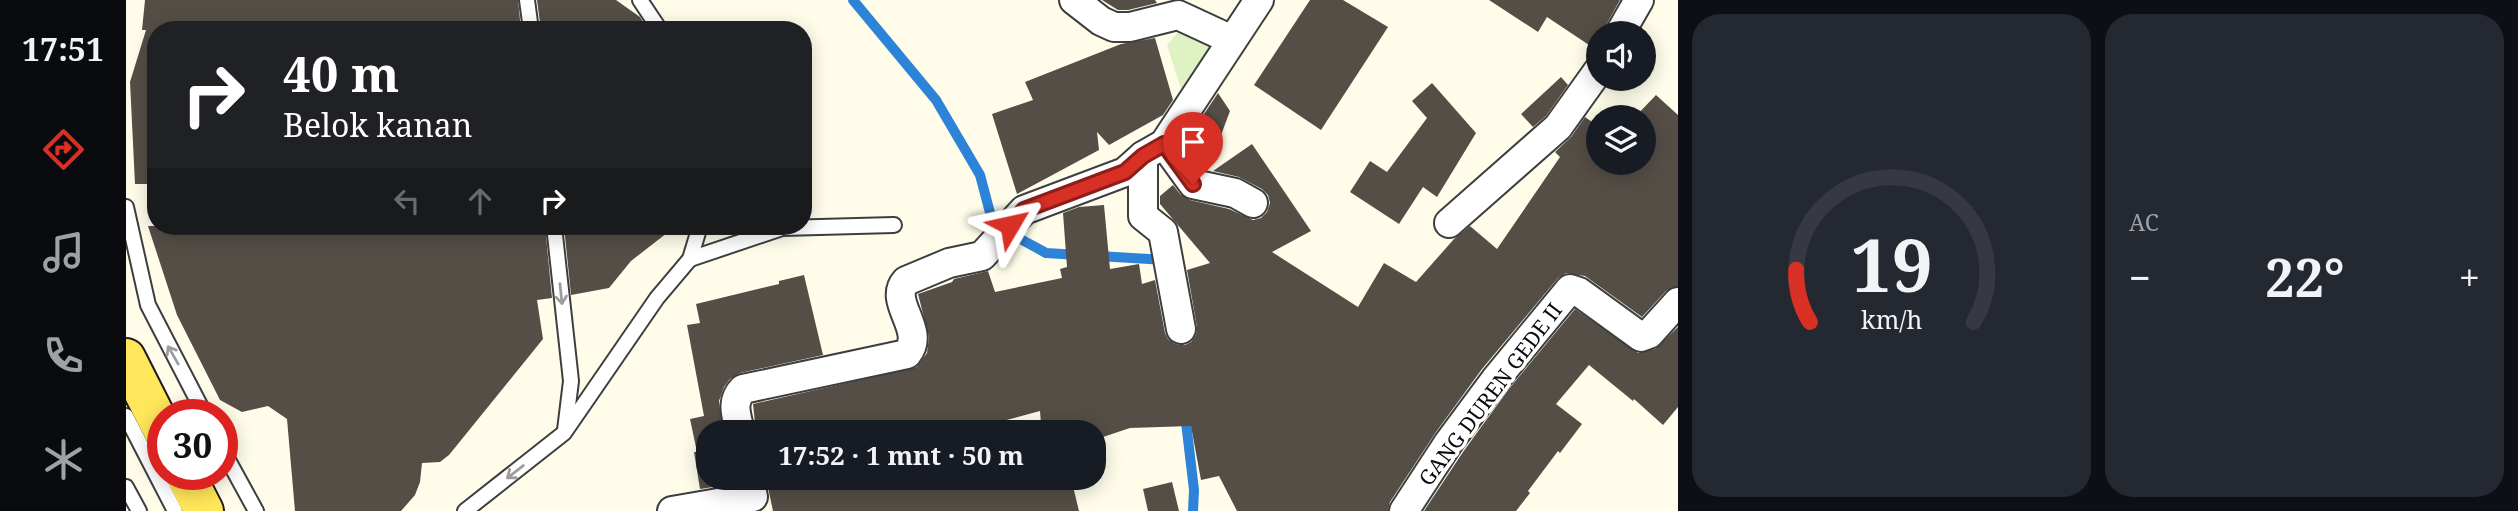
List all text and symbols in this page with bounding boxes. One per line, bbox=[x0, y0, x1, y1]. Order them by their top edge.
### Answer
map controls bbox=[1586, 21, 1656, 175]
button: sound bbox=[1586, 21, 1656, 91]
text: 17:51 bbox=[22, 27, 104, 70]
text: 40 m bbox=[283, 40, 399, 106]
icon: right bbox=[168, 49, 259, 140]
text: Belok kanan bbox=[283, 103, 473, 146]
button: layers bbox=[1586, 105, 1656, 175]
pin bbox=[1163, 112, 1223, 184]
icon: arrive bbox=[1174, 123, 1212, 161]
icon: directions bbox=[39, 125, 88, 174]
icon: left bbox=[388, 182, 426, 220]
icon: ahead bbox=[461, 182, 499, 220]
icon: right bbox=[534, 182, 572, 220]
position arrow bbox=[973, 188, 1047, 262]
text: AC bbox=[2129, 206, 2159, 238]
text: 19 bbox=[1850, 214, 1933, 313]
icon: music bbox=[39, 228, 88, 277]
text: 22° bbox=[2265, 241, 2345, 312]
text: − bbox=[2129, 251, 2151, 303]
text: + bbox=[2459, 251, 2480, 303]
one-way arrow bbox=[555, 282, 568, 304]
street label: GANG DUREN GEDE II bbox=[1412, 297, 1568, 491]
text: km/h bbox=[1861, 301, 1922, 335]
icon: phone bbox=[39, 331, 88, 380]
one-way arrow bbox=[166, 345, 180, 365]
speed limit sign: 30 bbox=[147, 399, 238, 490]
icon: climate bbox=[39, 435, 88, 484]
text: 17:52 · 1 mnt · 50 m bbox=[778, 437, 1024, 473]
one-way arrow bbox=[506, 465, 524, 480]

